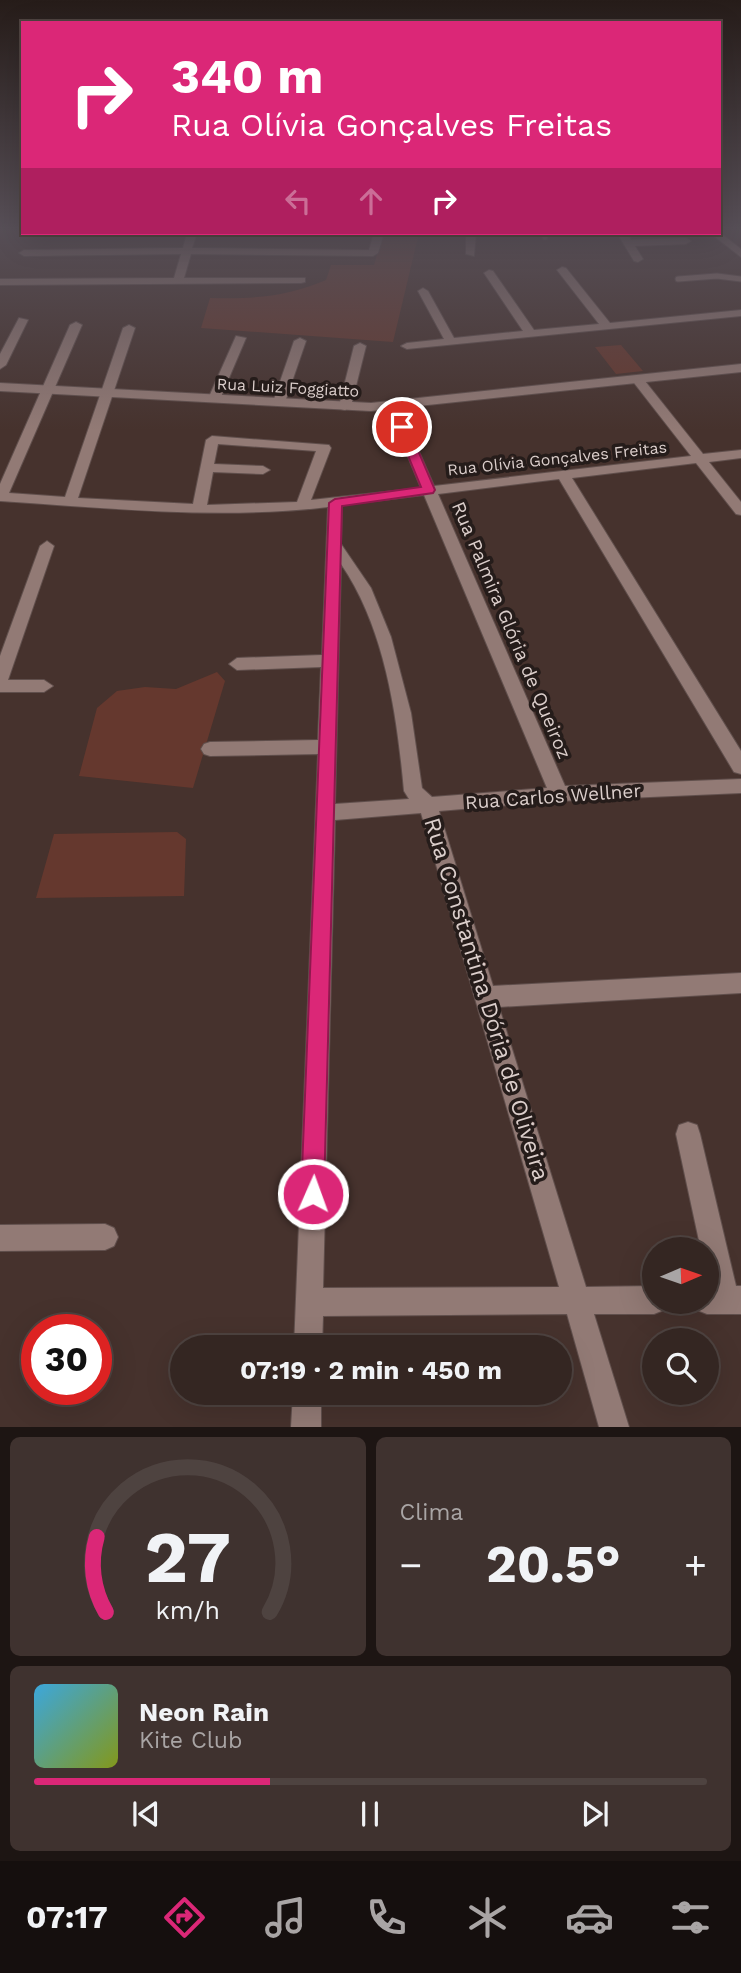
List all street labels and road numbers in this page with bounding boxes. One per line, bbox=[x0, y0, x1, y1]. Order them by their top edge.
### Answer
street label: Rua Luiz Foggiatto bbox=[216, 374, 360, 401]
street label: Rua Olívia Gonçalves Freitas bbox=[446, 438, 668, 479]
street label: Rua Palmira Glória de Queiroz bbox=[447, 498, 576, 762]
street label: Rua Carlos Wellner bbox=[464, 779, 642, 814]
street label: Rua Constantina Dória de Oliveira bbox=[418, 814, 555, 1184]

